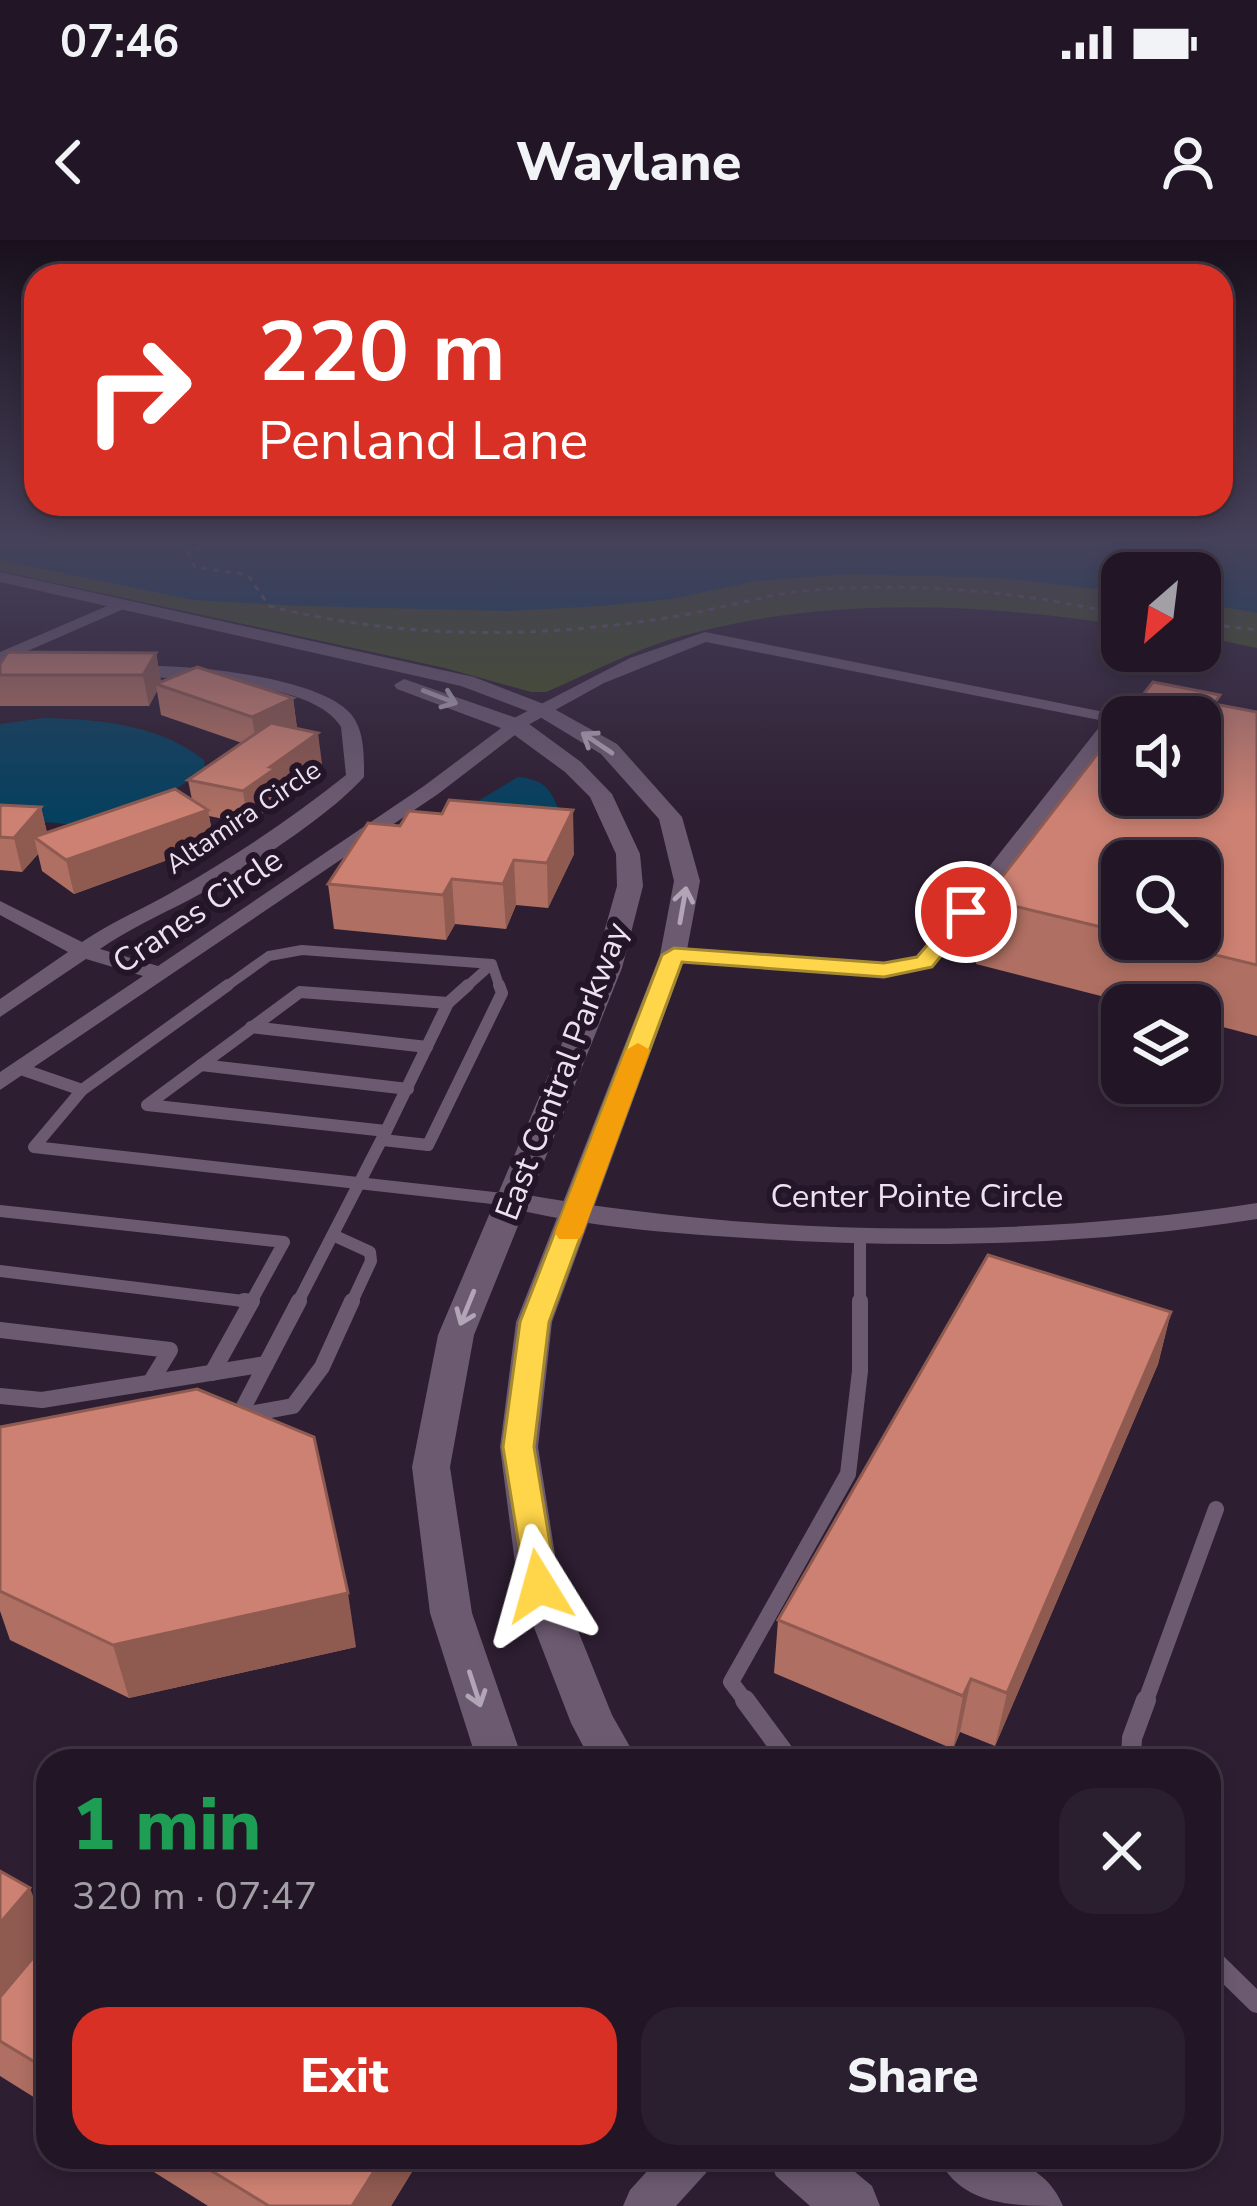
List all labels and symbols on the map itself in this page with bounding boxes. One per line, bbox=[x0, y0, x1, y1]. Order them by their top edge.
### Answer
north arrow bbox=[1101, 552, 1221, 672]
one-way arrow bbox=[421, 687, 458, 709]
one-way arrow bbox=[581, 731, 615, 756]
street label: Altamira Circle bbox=[158, 752, 328, 883]
street label: Cranes Circle bbox=[104, 838, 292, 985]
pin bbox=[915, 861, 1017, 963]
one-way arrow bbox=[672, 886, 695, 925]
street label: East Central Parkway bbox=[485, 916, 640, 1227]
street label: Center Pointe Circle bbox=[771, 1174, 1063, 1219]
one-way arrow bbox=[455, 1289, 476, 1326]
position arrow bbox=[476, 1523, 602, 1649]
one-way arrow bbox=[466, 1669, 488, 1707]

